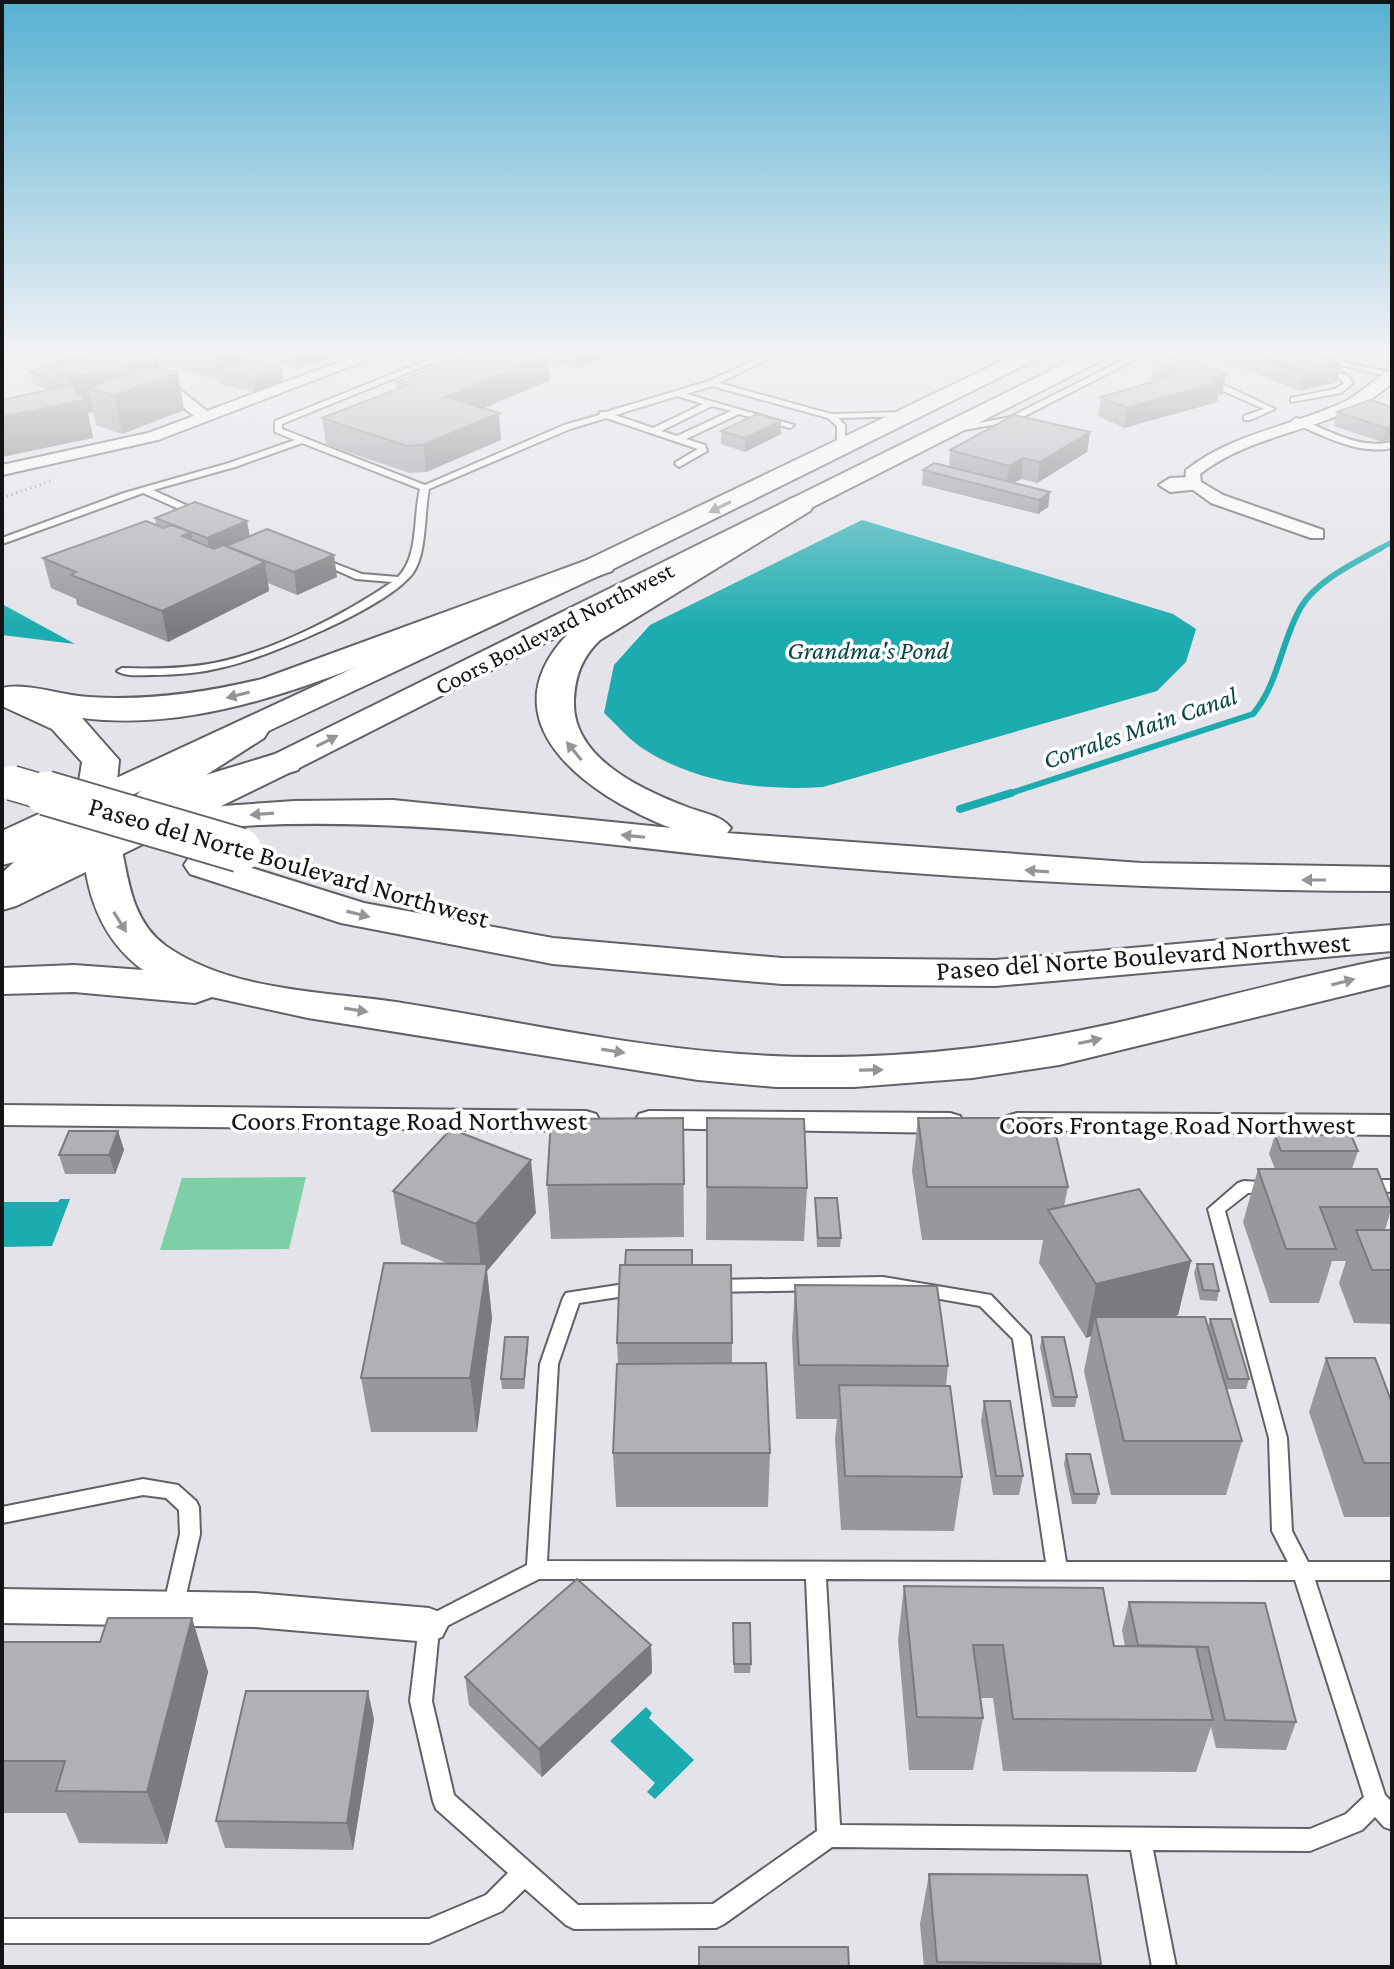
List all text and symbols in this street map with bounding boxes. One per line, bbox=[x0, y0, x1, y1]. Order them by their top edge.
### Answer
one-way arrow bbox=[708, 500, 732, 514]
street label: Coors Boulevard Northwest bbox=[430, 556, 679, 700]
water label: Grandma's Pond bbox=[787, 636, 950, 665]
water label: Corrales Main Canal bbox=[1039, 681, 1241, 775]
one-way arrow bbox=[226, 690, 251, 702]
one-way arrow bbox=[315, 734, 338, 748]
one-way arrow bbox=[567, 741, 583, 761]
street label: Paseo del Norte Boulevard Northwest bbox=[85, 790, 494, 934]
one-way arrow bbox=[249, 808, 274, 821]
one-way arrow bbox=[620, 829, 645, 842]
one-way arrow bbox=[1024, 864, 1049, 877]
one-way arrow bbox=[1301, 874, 1326, 886]
one-way arrow bbox=[346, 908, 371, 920]
one-way arrow bbox=[112, 910, 127, 933]
street label: Paseo del Norte Boulevard Northwest bbox=[935, 926, 1352, 986]
one-way arrow bbox=[1330, 975, 1355, 988]
one-way arrow bbox=[344, 1005, 369, 1017]
one-way arrow bbox=[1077, 1034, 1102, 1047]
one-way arrow bbox=[600, 1045, 625, 1057]
one-way arrow bbox=[859, 1064, 884, 1076]
street label: Coors Frontage Road Northwest bbox=[231, 1105, 588, 1136]
street label: Coors Frontage Road Northwest bbox=[999, 1109, 1356, 1140]

